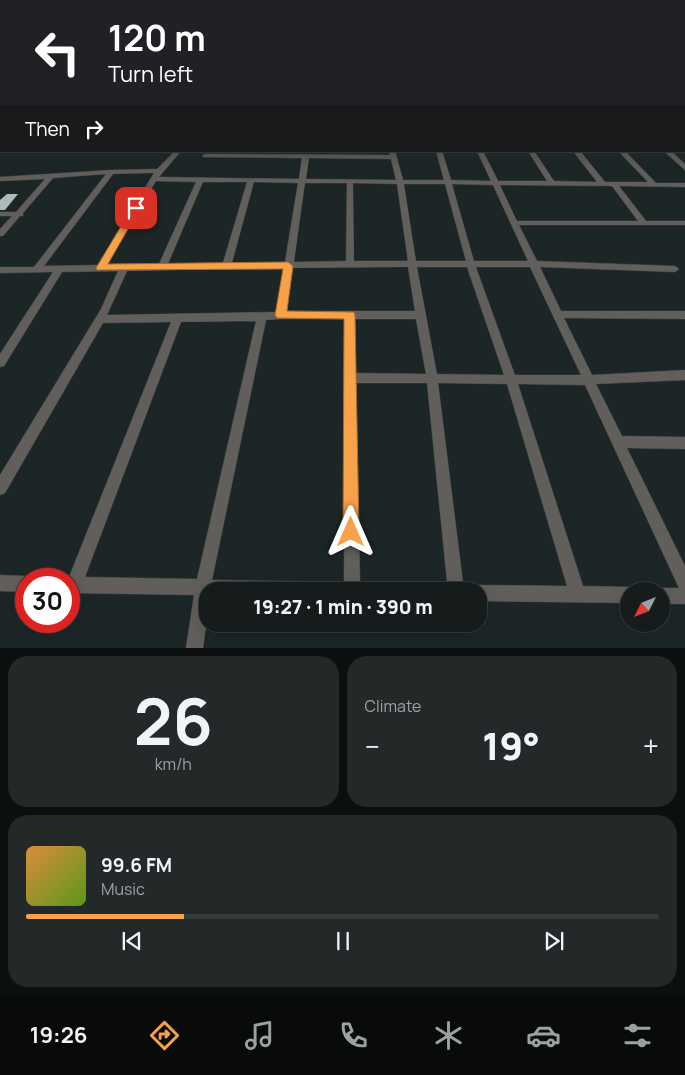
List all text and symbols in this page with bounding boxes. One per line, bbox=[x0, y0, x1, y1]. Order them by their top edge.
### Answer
text: 120 m bbox=[108, 14, 206, 62]
icon: left bbox=[25, 20, 90, 85]
text: Turn left bbox=[108, 59, 193, 89]
icon: right bbox=[80, 115, 108, 143]
text: Then bbox=[25, 116, 70, 142]
pin bbox=[115, 187, 157, 229]
icon: arrive bbox=[122, 194, 150, 222]
position arrow bbox=[324, 505, 376, 557]
speed limit sign: 30 bbox=[15, 568, 80, 633]
north arrow bbox=[620, 582, 670, 632]
map controls bbox=[620, 582, 670, 632]
text: 19:27 · 1 min · 390 m bbox=[253, 594, 433, 620]
text: 26 bbox=[134, 676, 213, 765]
text: Climate bbox=[365, 695, 421, 717]
text: 19° bbox=[482, 719, 540, 771]
text: − bbox=[365, 727, 380, 765]
text: + bbox=[643, 727, 659, 765]
text: km/h bbox=[155, 753, 192, 775]
text: 99.6 FM bbox=[101, 852, 172, 878]
text: Music bbox=[101, 878, 145, 900]
icon: previous bbox=[118, 927, 146, 955]
icon: pause bbox=[329, 927, 357, 955]
icon: next bbox=[540, 927, 568, 955]
icon: directions bbox=[147, 1018, 182, 1053]
icon: music bbox=[242, 1018, 277, 1053]
icon: phone bbox=[336, 1018, 371, 1053]
icon: climate bbox=[431, 1018, 466, 1053]
icon: car bbox=[526, 1018, 561, 1053]
icon: filters bbox=[620, 1018, 655, 1053]
text: 19:26 bbox=[30, 1020, 87, 1050]

